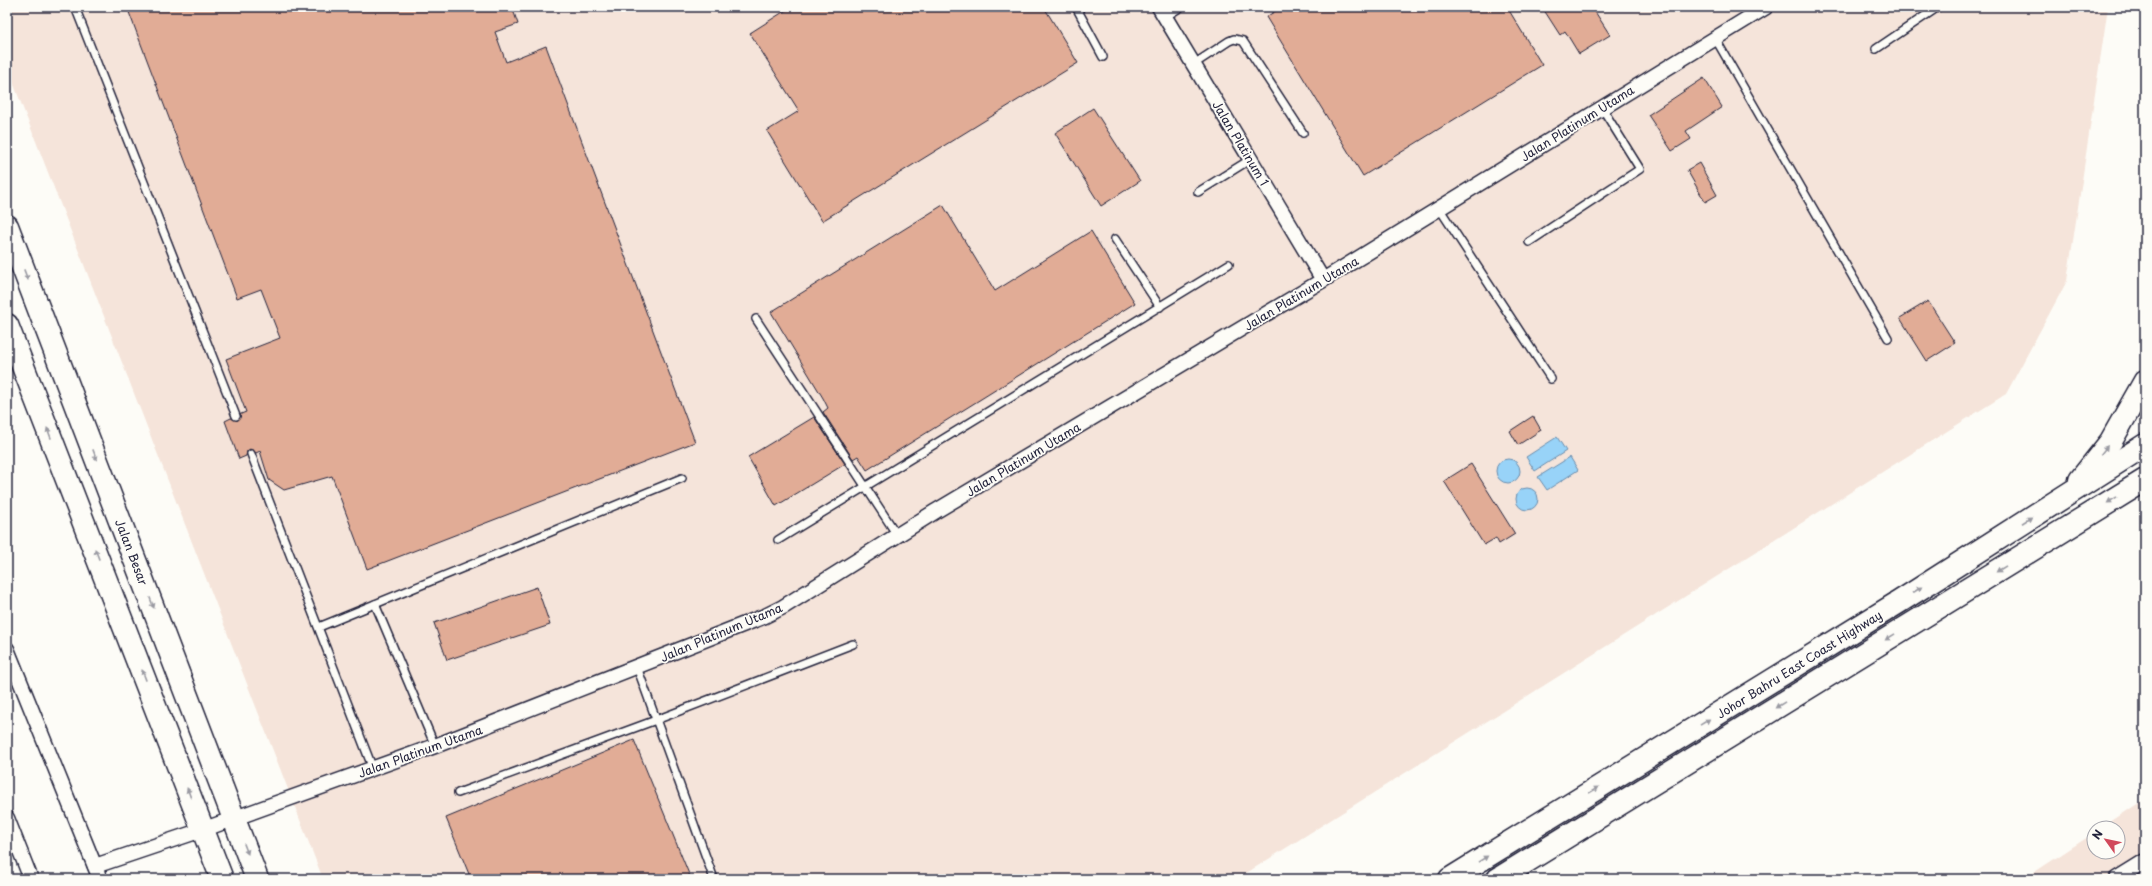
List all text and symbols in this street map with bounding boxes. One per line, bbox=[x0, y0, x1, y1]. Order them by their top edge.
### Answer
street label: Jalan Platinum Utama bbox=[1517, 80, 1638, 165]
street label: Jalan Platinum 1 bbox=[1208, 97, 1274, 189]
street label: Jalan Platinum Utama bbox=[1240, 251, 1362, 334]
one-way arrow bbox=[23, 270, 29, 282]
street label: Jalan Platinum Utama bbox=[962, 417, 1084, 500]
one-way arrow bbox=[46, 426, 52, 438]
one-way arrow bbox=[2099, 445, 2108, 456]
one-way arrow bbox=[92, 450, 98, 462]
one-way arrow bbox=[2106, 497, 2118, 504]
street label: Jalan Besar bbox=[111, 516, 153, 588]
one-way arrow bbox=[2022, 516, 2032, 524]
one-way arrow bbox=[93, 547, 99, 559]
one-way arrow bbox=[1995, 565, 2007, 572]
one-way arrow bbox=[1912, 586, 1922, 594]
one-way arrow bbox=[150, 597, 156, 609]
street label: Jalan Platinum Utama bbox=[657, 598, 785, 666]
street label: Johor Bahru East Coast Highway bbox=[1713, 605, 1885, 723]
one-way arrow bbox=[1885, 633, 1896, 641]
one-way arrow bbox=[141, 668, 147, 680]
one-way arrow bbox=[1775, 701, 1785, 709]
one-way arrow bbox=[1700, 718, 1710, 726]
street label: Jalan Platinum Utama bbox=[355, 720, 485, 782]
one-way arrow bbox=[185, 787, 191, 799]
one-way arrow bbox=[1588, 787, 1600, 794]
north arrow bbox=[2086, 820, 2126, 860]
text: N bbox=[2088, 826, 2107, 843]
one-way arrow bbox=[243, 843, 249, 855]
one-way arrow bbox=[1477, 855, 1489, 862]

